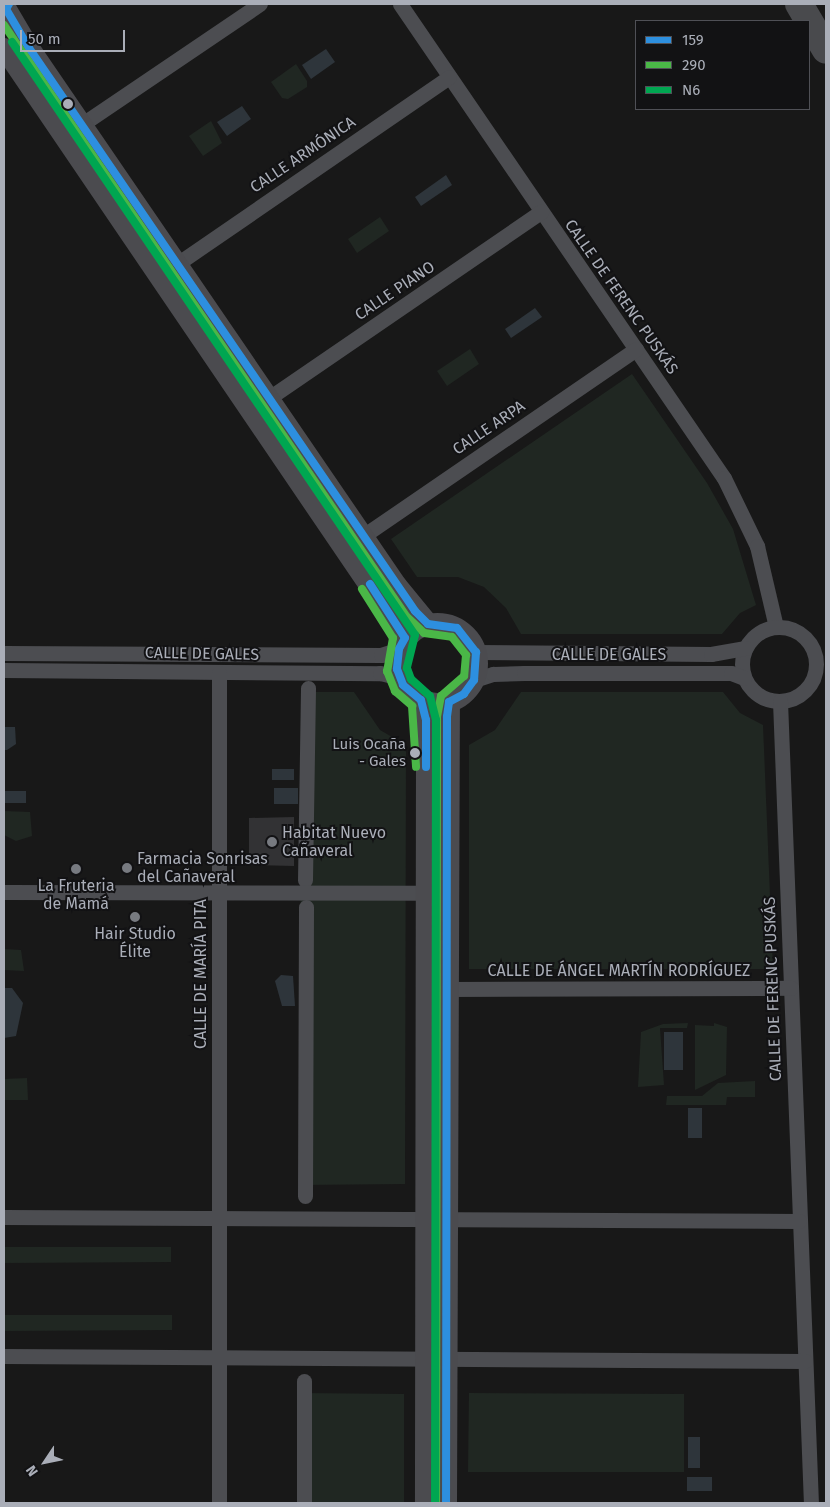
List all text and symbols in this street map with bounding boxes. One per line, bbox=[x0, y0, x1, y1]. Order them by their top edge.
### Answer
scale bar bbox=[22, 20, 128, 52]
legend bbox=[635, 20, 810, 110]
text: 50 m bbox=[28, 30, 61, 48]
text: 159 bbox=[682, 31, 704, 49]
text: 290 bbox=[682, 56, 706, 74]
text: N6 bbox=[682, 81, 700, 99]
unlabelled marker bbox=[63, 99, 73, 109]
street label: CALLE ARMÓNICA bbox=[247, 113, 359, 197]
street label: CALLE DE FERENC PUSKÁS bbox=[560, 216, 682, 378]
street label: CALLE PIANO bbox=[351, 257, 439, 325]
street label: CALLE ARPA bbox=[449, 397, 529, 459]
street label: CALLE DE GALES bbox=[145, 643, 259, 665]
street label: CALLE DE GALES bbox=[552, 645, 666, 665]
place label: Luis Ocaña - Gales bbox=[332, 735, 406, 770]
marker: Luis Ocaña - Gales bbox=[410, 748, 420, 758]
place label: Habitat Nuevo Cañaveral bbox=[282, 823, 386, 861]
marker: Habitat Nuevo Cañaveral bbox=[266, 836, 278, 848]
place label: Farmacia Sonrisas del Cañaveral bbox=[137, 849, 268, 887]
marker: Farmacia Sonrisas del Cañaveral bbox=[121, 862, 133, 874]
marker: La Fruteria de Mamá bbox=[70, 863, 82, 875]
place label: La Fruteria de Mamá bbox=[37, 876, 115, 914]
street label: CALLE DE FERENC PUSKÁS bbox=[760, 896, 786, 1082]
street label: CALLE DE MARÍA PITA bbox=[191, 899, 211, 1049]
marker: Hair Studio Élite bbox=[129, 911, 141, 923]
place label: Hair Studio Élite bbox=[94, 924, 176, 962]
street label: CALLE DE ÁNGEL MARTÍN RODRÍGUEZ bbox=[488, 961, 750, 981]
north arrow bbox=[20, 1437, 70, 1487]
text: N bbox=[23, 1462, 42, 1479]

